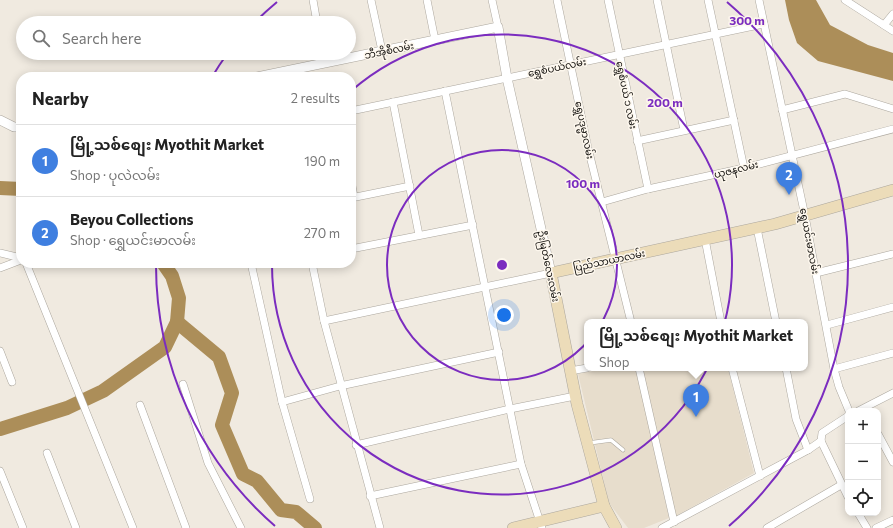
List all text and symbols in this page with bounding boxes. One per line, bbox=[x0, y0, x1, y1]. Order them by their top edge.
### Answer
text: 300 m bbox=[729, 13, 765, 27]
search box bbox=[16, 16, 356, 60]
icon: search bbox=[30, 27, 52, 49]
text: Search here bbox=[62, 29, 141, 47]
street label: ဘီအိုစီလမ်း bbox=[363, 38, 415, 64]
street label: ရွှေစံပယ်လမ်း bbox=[527, 54, 588, 82]
street label: ရွှေစံပယ် ၁ လမ်း bbox=[611, 60, 641, 131]
text: Nearby bbox=[32, 88, 89, 109]
text: 2 results bbox=[291, 90, 340, 106]
text: 200 m bbox=[647, 95, 683, 109]
street label: ရွှေပဒုမ္မာလမ်း bbox=[570, 100, 598, 161]
text: မြို့သစ်စျေး Myothit Market bbox=[70, 135, 264, 153]
text: 1 bbox=[42, 153, 48, 169]
text: 190 m bbox=[304, 153, 340, 169]
street label: ယုဇနလမ်း bbox=[712, 157, 760, 183]
pin: 2 bbox=[776, 162, 802, 195]
text: Shop · ပုလဲလမ်း bbox=[70, 167, 160, 183]
text: 100 m bbox=[566, 176, 600, 190]
street label: ရွှေယင်းမာလမ်း bbox=[795, 207, 823, 276]
text: Beyou Collections bbox=[70, 210, 194, 228]
text: 2 bbox=[41, 225, 49, 241]
text: 270 m bbox=[304, 225, 340, 241]
street label: ဦးမြတ်လေးလမ်း bbox=[533, 229, 563, 303]
text: Shop · ရွှေယင်းမာလမ်း bbox=[70, 232, 196, 248]
street label: ပြည်သာယာလမ်း bbox=[572, 246, 647, 276]
centre of rings bbox=[495, 258, 509, 272]
your location bbox=[494, 305, 514, 325]
popup bbox=[584, 319, 808, 371]
text: မြို့သစ်စျေး Myothit Market bbox=[599, 326, 793, 344]
text: Shop bbox=[599, 354, 629, 370]
pin: 1 bbox=[683, 384, 709, 417]
map controls bbox=[845, 408, 881, 516]
button: + bbox=[845, 408, 881, 444]
button: − bbox=[845, 444, 881, 480]
button: locate bbox=[845, 480, 881, 516]

